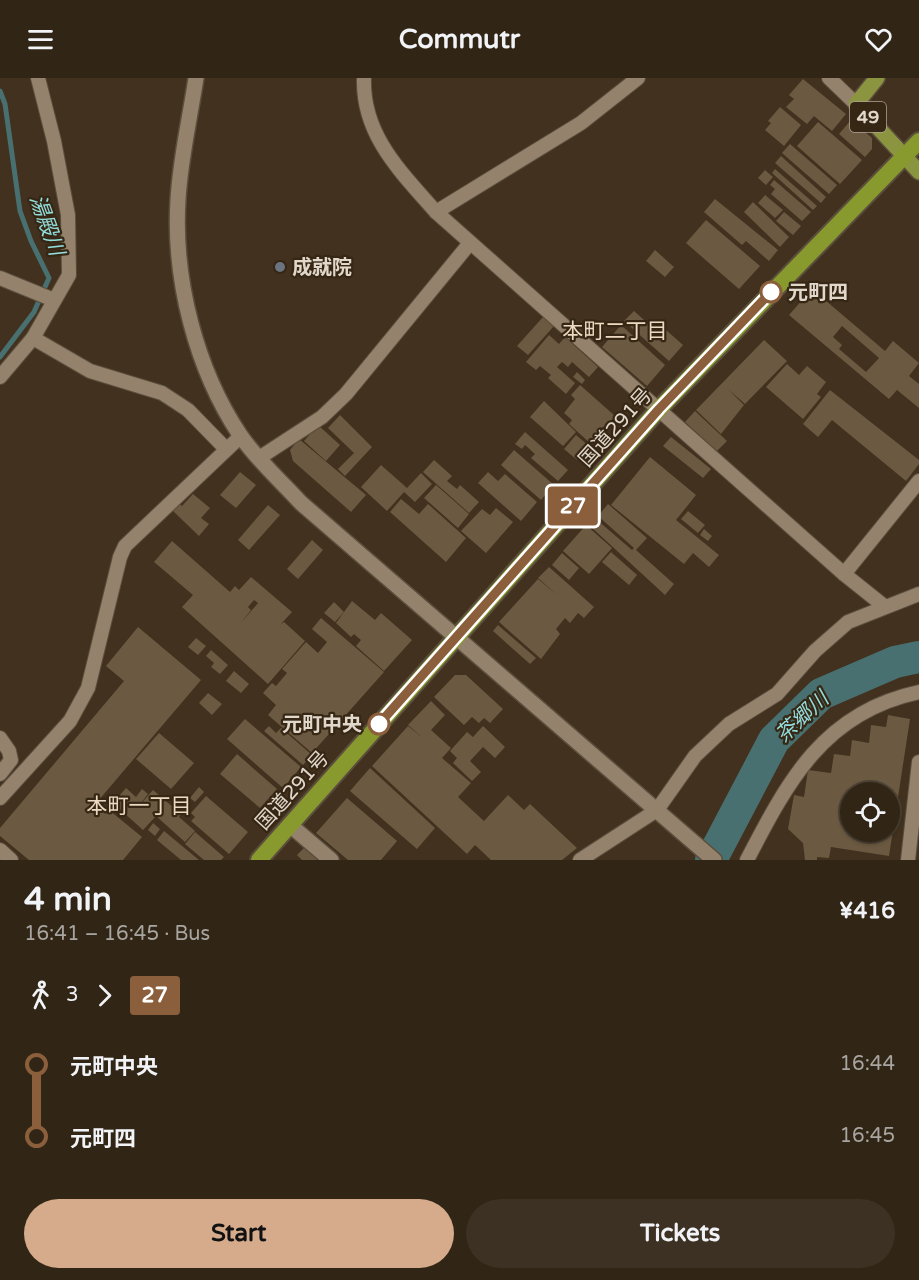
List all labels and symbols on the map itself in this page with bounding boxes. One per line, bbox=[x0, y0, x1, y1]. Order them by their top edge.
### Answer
road number: 49 bbox=[850, 102, 886, 132]
water label: 湯殿川 bbox=[24, 191, 70, 261]
place label: 成就院 bbox=[292, 256, 352, 280]
marker: 成就院 bbox=[273, 260, 287, 274]
marker: 元町四 bbox=[760, 281, 782, 303]
place label: 元町四 bbox=[788, 281, 848, 305]
district label: 本町二丁目 bbox=[563, 319, 668, 344]
street label: 国道291号 bbox=[574, 383, 657, 472]
line badge: 27 bbox=[546, 486, 600, 526]
water label: 茶郷川 bbox=[771, 685, 835, 748]
place label: 元町中央 bbox=[282, 713, 362, 737]
marker: 元町中央 bbox=[368, 713, 390, 735]
street label: 国道291号 bbox=[251, 746, 334, 835]
district label: 本町一丁目 bbox=[87, 794, 192, 819]

